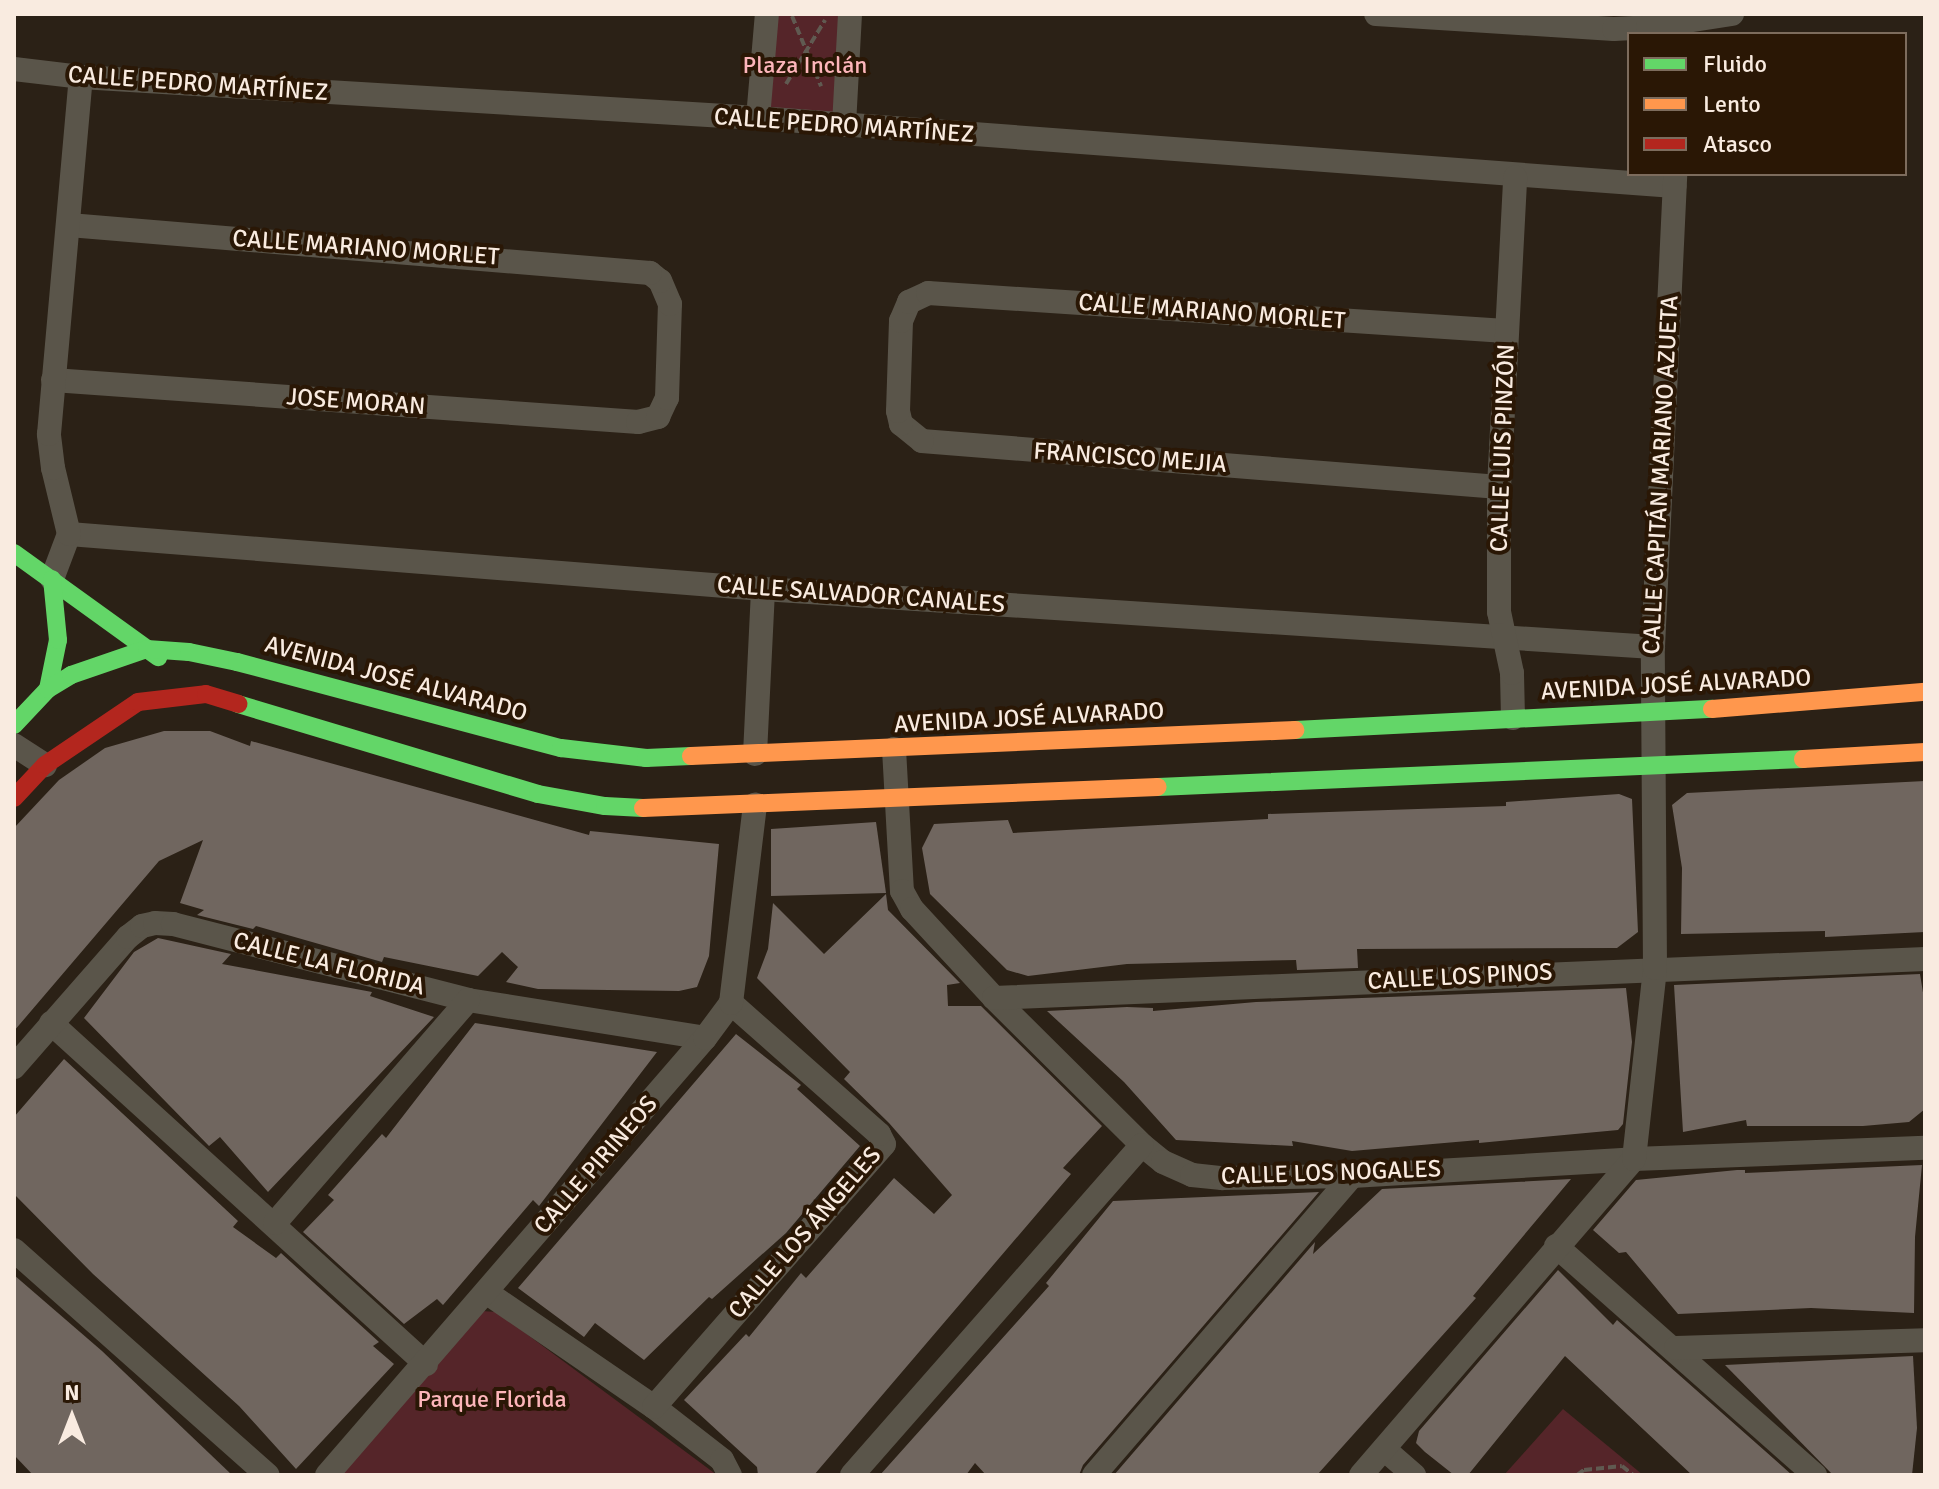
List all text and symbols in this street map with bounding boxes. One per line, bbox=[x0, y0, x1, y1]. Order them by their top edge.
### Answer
legend bbox=[1627, 32, 1907, 176]
text: Fluido bbox=[1703, 49, 1767, 79]
park label: Plaza Inclán bbox=[743, 52, 867, 80]
street label: CALLE PEDRO MARTÍNEZ bbox=[67, 61, 329, 107]
text: Lento bbox=[1703, 89, 1761, 119]
street label: CALLE PEDRO MARTÍNEZ bbox=[713, 103, 975, 149]
text: Atasco bbox=[1703, 129, 1772, 159]
street label: CALLE MARIANO MORLET bbox=[232, 224, 500, 272]
street label: CALLE MARIANO MORLET bbox=[1078, 288, 1346, 336]
street label: CALLE CAPITÁN MARIANO AZUETA bbox=[1637, 295, 1685, 655]
street label: CALLE LUIS PINZÓN bbox=[1485, 343, 1521, 553]
street label: JOSE MORAN bbox=[286, 383, 426, 421]
street label: FRANCISCO MEJIA bbox=[1032, 437, 1228, 479]
street label: CALLE SALVADOR CANALES bbox=[716, 571, 1006, 619]
street label: AVENIDA JOSÉ ALVARADO bbox=[262, 630, 530, 728]
street label: AVENIDA JOSÉ ALVARADO bbox=[1540, 664, 1812, 706]
street label: AVENIDA JOSÉ ALVARADO bbox=[893, 697, 1165, 739]
street label: CALLE LA FLORIDA bbox=[230, 926, 428, 1002]
street label: CALLE LOS PINOS bbox=[1367, 958, 1553, 996]
street label: CALLE PIRINEOS bbox=[528, 1090, 664, 1240]
street label: CALLE LOS ÁNGELES bbox=[723, 1141, 887, 1325]
street label: CALLE LOS NOGALES bbox=[1220, 1155, 1442, 1191]
north arrow bbox=[32, 1377, 112, 1457]
text: N bbox=[64, 1379, 80, 1406]
park label: Parque Florida bbox=[417, 1386, 567, 1414]

